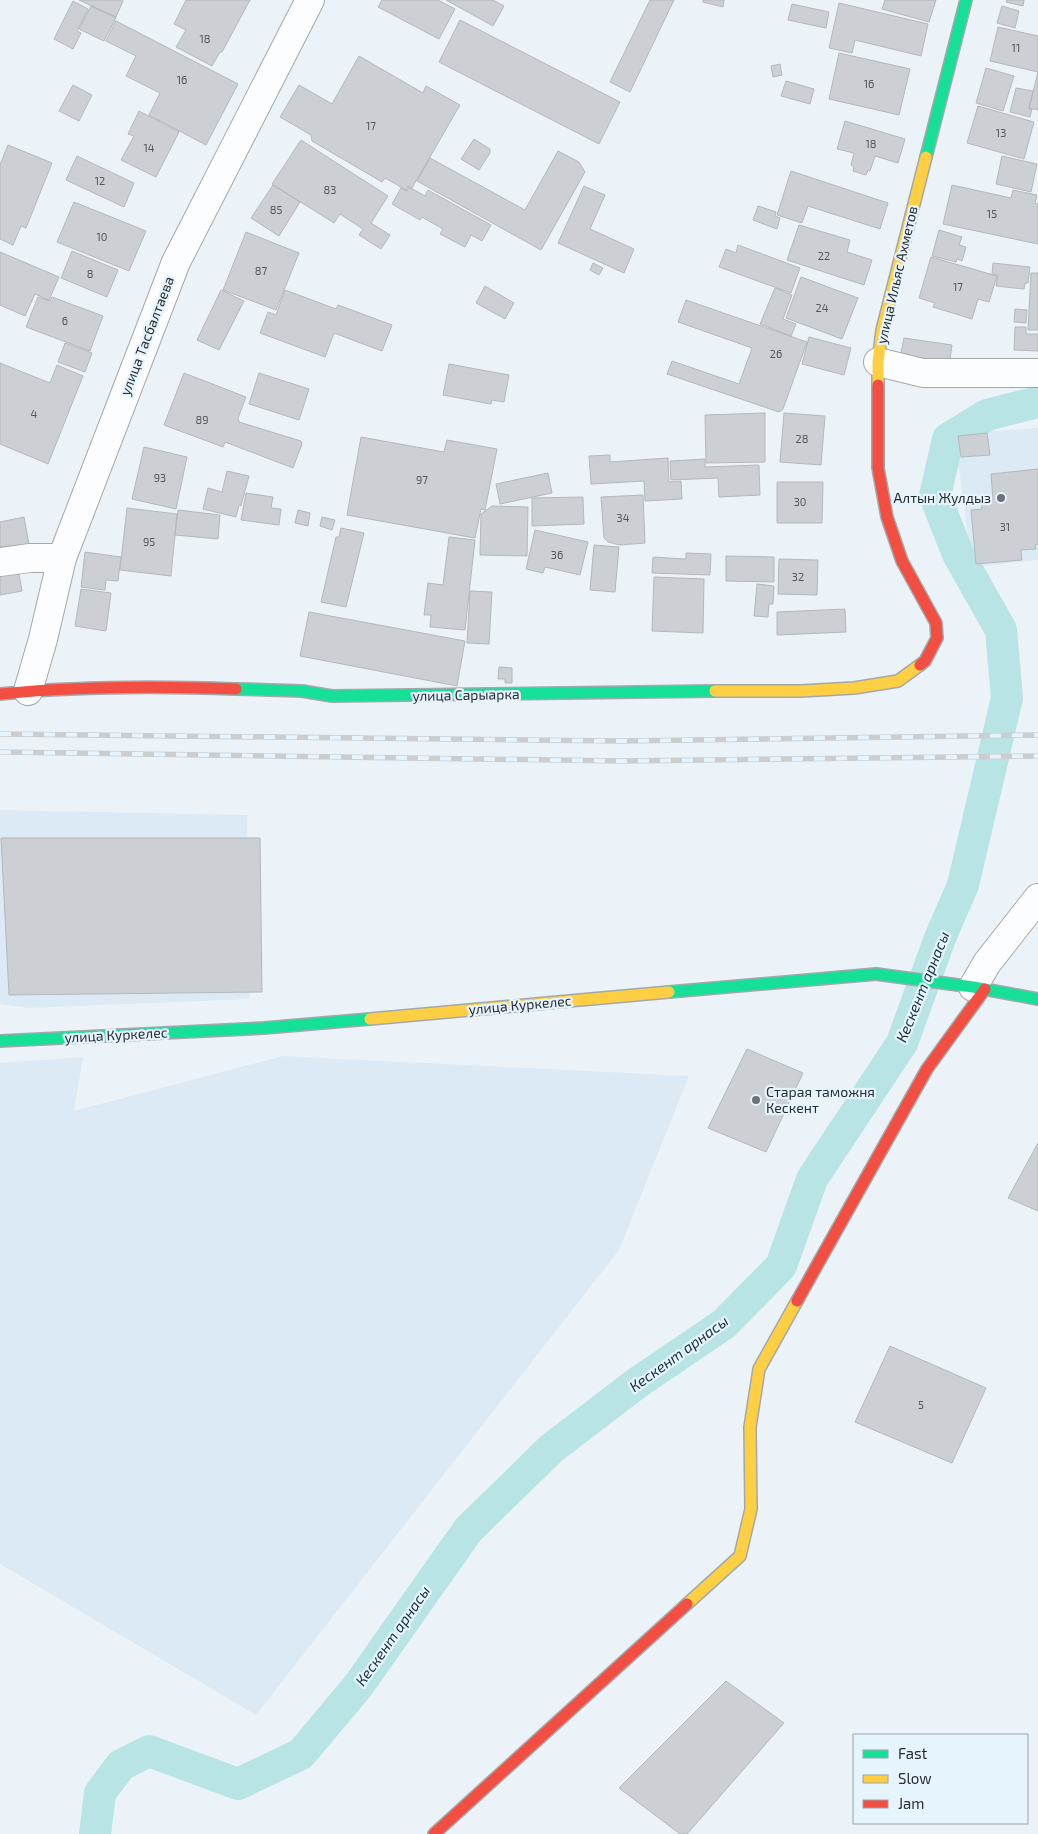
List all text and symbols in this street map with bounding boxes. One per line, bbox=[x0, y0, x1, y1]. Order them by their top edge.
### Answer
house number: 18 bbox=[199, 32, 211, 45]
house number: 11 bbox=[1012, 41, 1020, 54]
house number: 16 bbox=[177, 73, 187, 86]
house number: 16 bbox=[864, 77, 874, 90]
house number: 17 bbox=[366, 119, 376, 132]
house number: 13 bbox=[996, 126, 1006, 139]
house number: 18 bbox=[865, 137, 877, 150]
house number: 14 bbox=[143, 141, 155, 154]
house number: 12 bbox=[95, 174, 105, 187]
house number: 83 bbox=[324, 183, 336, 196]
house number: 85 bbox=[270, 203, 282, 216]
street label: улица Ильяс Ахметов bbox=[872, 204, 921, 345]
house number: 15 bbox=[987, 207, 997, 220]
house number: 10 bbox=[96, 230, 108, 243]
house number: 22 bbox=[818, 249, 830, 262]
house number: 87 bbox=[255, 264, 268, 277]
house number: 8 bbox=[87, 267, 93, 280]
street label: улица Тасбалтаева bbox=[116, 274, 177, 398]
house number: 17 bbox=[953, 280, 963, 293]
house number: 24 bbox=[816, 301, 829, 314]
house number: 6 bbox=[62, 314, 68, 327]
house number: 26 bbox=[770, 347, 782, 360]
house number: 4 bbox=[31, 407, 38, 420]
house number: 89 bbox=[196, 413, 208, 426]
house number: 28 bbox=[796, 432, 808, 445]
house number: 93 bbox=[154, 471, 166, 484]
house number: 97 bbox=[416, 473, 428, 486]
place label: Алтын Жулдыз bbox=[894, 489, 991, 506]
marker: Алтын Жулдыз bbox=[995, 492, 1007, 504]
house number: 30 bbox=[794, 495, 806, 508]
house number: 34 bbox=[617, 511, 630, 524]
house number: 31 bbox=[1000, 520, 1010, 533]
house number: 95 bbox=[143, 535, 155, 548]
house number: 36 bbox=[551, 548, 563, 561]
house number: 32 bbox=[792, 570, 804, 583]
street label: улица Сарыарка bbox=[412, 685, 520, 704]
water label: Кескент арнасы bbox=[892, 929, 953, 1045]
street label: улица Куркелес bbox=[468, 992, 572, 1017]
street label: улица Куркелес bbox=[64, 1023, 168, 1046]
place label: Старая таможня Кескент bbox=[766, 1083, 875, 1116]
marker: Старая таможня Кескент bbox=[750, 1094, 762, 1106]
water label: Кескент арнасы bbox=[625, 1311, 731, 1395]
house number: 5 bbox=[918, 1398, 924, 1411]
water label: Кескент арнасы bbox=[351, 1582, 433, 1689]
legend bbox=[853, 1734, 1028, 1824]
text: Fast bbox=[898, 1744, 928, 1762]
text: Slow bbox=[898, 1769, 932, 1787]
text: Jam bbox=[898, 1794, 924, 1812]

